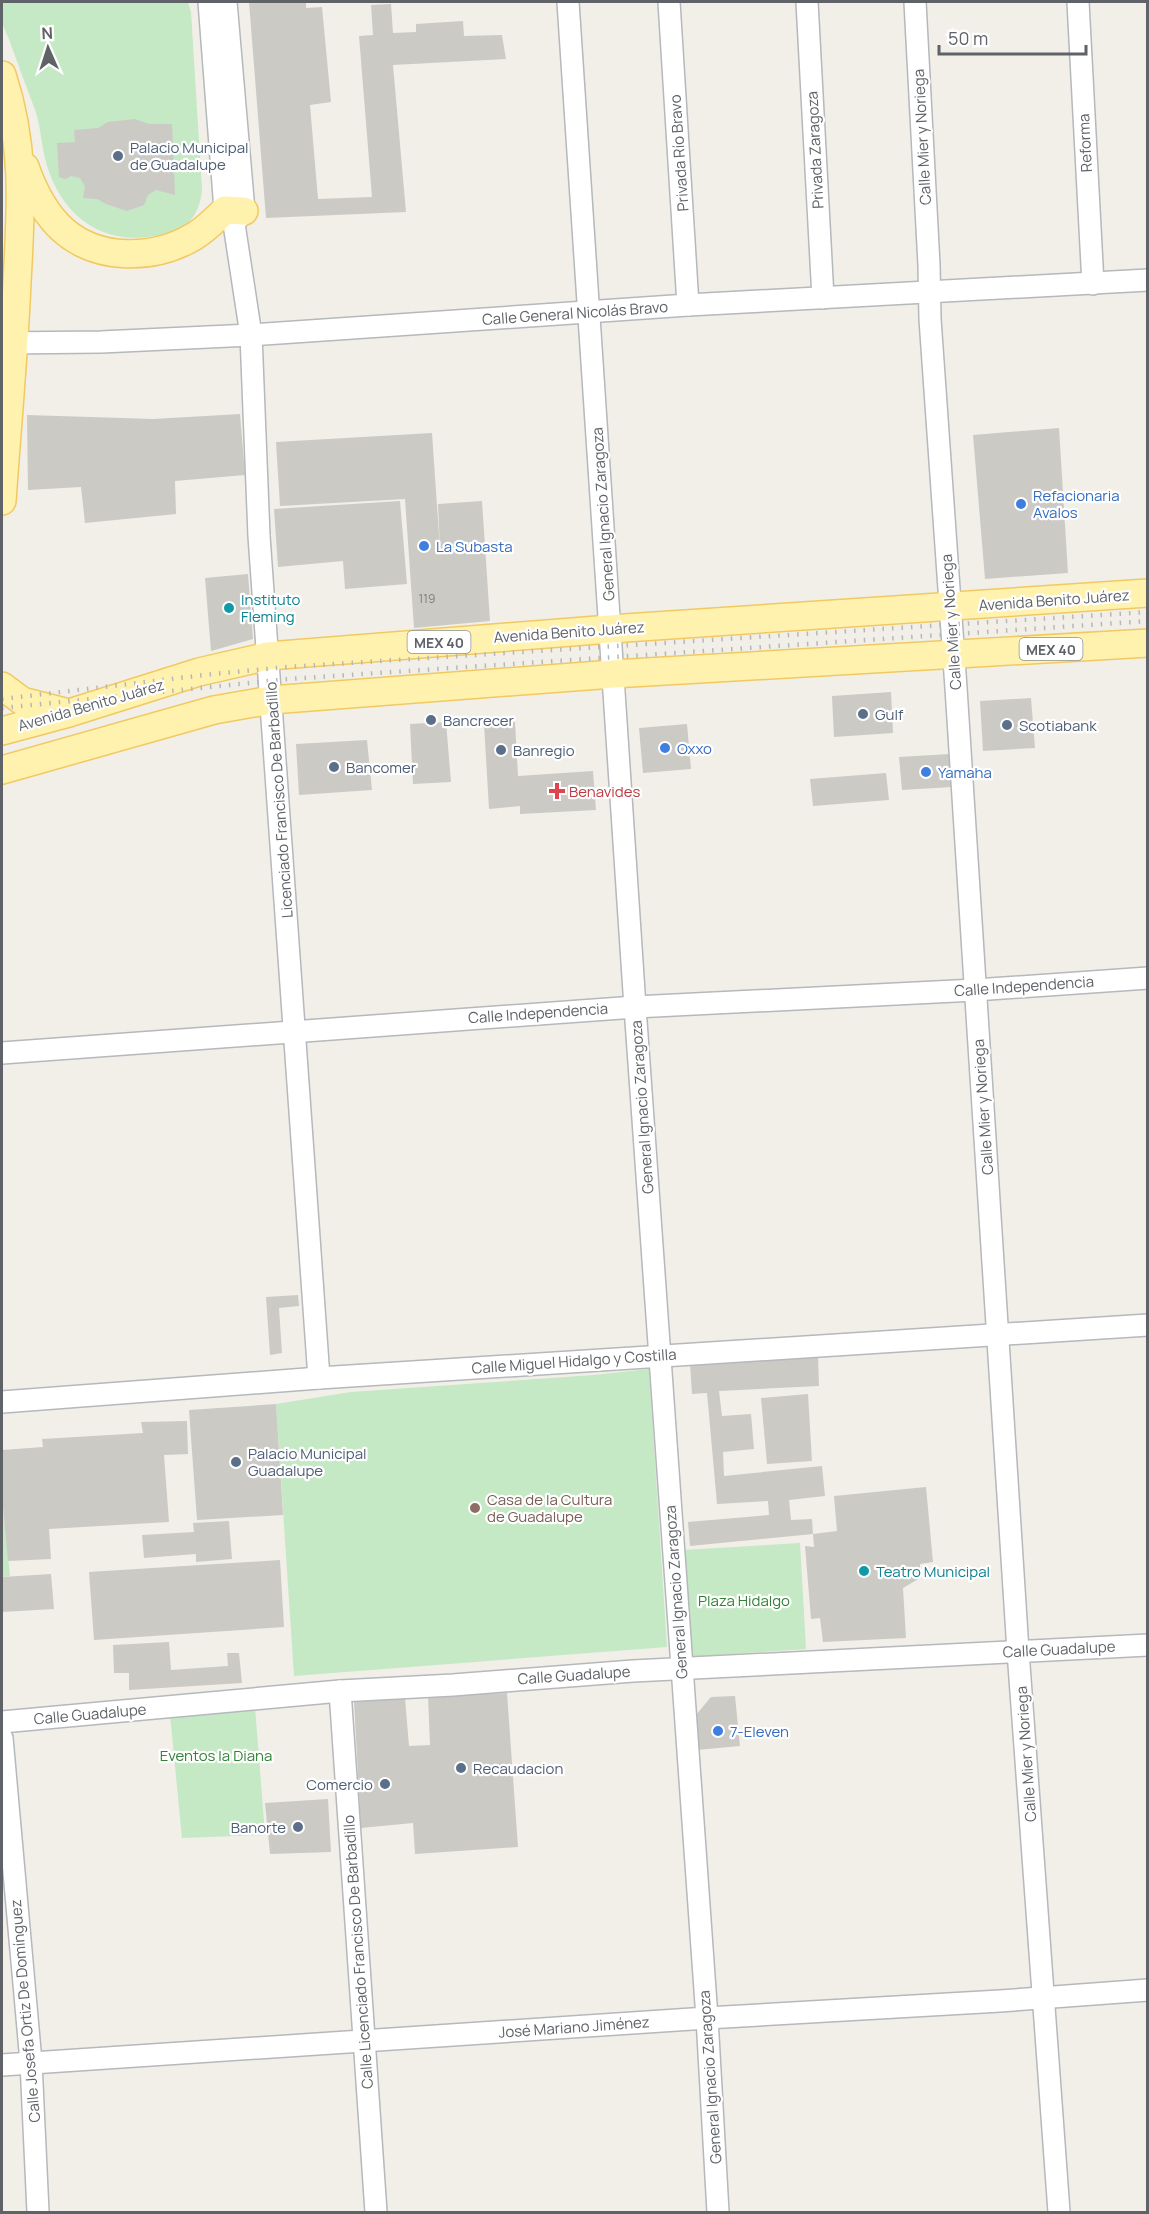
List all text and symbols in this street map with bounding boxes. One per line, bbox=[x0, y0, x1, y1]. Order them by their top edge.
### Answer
north arrow bbox=[18, 18, 78, 78]
scale bar bbox=[939, 18, 1086, 56]
text: N bbox=[41, 22, 54, 44]
text: 50 m bbox=[948, 26, 988, 50]
street label: Calle Mier y Noriega bbox=[908, 69, 936, 205]
street label: Privada Zaragoza bbox=[801, 91, 829, 209]
street label: Privada Río Bravo bbox=[664, 94, 694, 212]
street label: Reforma bbox=[1073, 113, 1097, 173]
place label: Palacio Municipal de Guadalupe bbox=[130, 137, 249, 175]
marker: Palacio Municipal de Guadalupe bbox=[111, 149, 125, 163]
street label: Calle General Nicolás Bravo bbox=[481, 296, 669, 330]
street label: General Ignacio Zaragoza bbox=[586, 426, 620, 602]
place label: Refacionaria Avalos bbox=[1033, 485, 1120, 523]
marker: Refacionaria Avalos bbox=[1014, 497, 1028, 511]
place label: La Subasta bbox=[436, 536, 513, 557]
marker: La Subasta bbox=[417, 539, 431, 553]
street label: Calle Mier y Noriega bbox=[936, 553, 966, 691]
street label: Avenida Benito Juárez bbox=[978, 584, 1130, 616]
place label: Instituto Fleming bbox=[241, 589, 300, 627]
house number: 119 bbox=[419, 590, 435, 607]
marker: Instituto Fleming bbox=[222, 601, 236, 615]
street label: Avenida Benito Juárez bbox=[493, 616, 645, 648]
road number: MEX 40 bbox=[408, 631, 470, 653]
road number: MEX 40 bbox=[1020, 638, 1082, 660]
street label: Avenida Benito Juárez bbox=[15, 674, 167, 736]
street label: Licenciado Francisco De Barbadillo bbox=[260, 681, 298, 919]
place label: Gulf bbox=[875, 704, 904, 725]
marker: Gulf bbox=[856, 707, 870, 721]
place label: Bancrecer bbox=[443, 710, 515, 731]
marker: Bancrecer bbox=[424, 713, 438, 727]
place label: Scotiabank bbox=[1019, 715, 1097, 736]
marker: Scotiabank bbox=[1000, 718, 1014, 732]
place label: Oxxo bbox=[677, 738, 712, 759]
place label: Banregio bbox=[513, 740, 575, 761]
marker: Oxxo bbox=[658, 741, 672, 755]
marker: Banregio bbox=[494, 743, 508, 757]
place label: Bancomer bbox=[346, 757, 417, 778]
marker: Bancomer bbox=[327, 760, 341, 774]
place label: Yamaha bbox=[938, 762, 992, 783]
marker: Yamaha bbox=[919, 765, 933, 779]
place label: Benavides bbox=[569, 781, 640, 802]
marker: Benavides bbox=[550, 784, 564, 798]
street label: Calle Independencia bbox=[953, 971, 1095, 1001]
street label: Calle Independencia bbox=[467, 998, 609, 1028]
street label: General Ignacio Zaragoza bbox=[625, 1019, 659, 1195]
street label: Calle Mier y Noriega bbox=[968, 1038, 998, 1176]
street label: Calle Miguel Hidalgo y Costilla bbox=[471, 1343, 677, 1379]
place label: Palacio Municipal Guadalupe bbox=[248, 1443, 367, 1481]
marker: Palacio Municipal Guadalupe bbox=[229, 1455, 243, 1469]
place label: Casa de la Cultura de Guadalupe bbox=[487, 1489, 612, 1527]
marker: Casa de la Cultura de Guadalupe bbox=[468, 1501, 482, 1515]
street label: General Ignacio Zaragoza bbox=[659, 1504, 693, 1680]
place label: Teatro Municipal bbox=[876, 1561, 990, 1582]
marker: Teatro Municipal bbox=[857, 1564, 871, 1578]
park label: Plaza Hidalgo bbox=[698, 1590, 790, 1611]
street label: Calle Guadalupe bbox=[1002, 1636, 1116, 1662]
street label: Calle Guadalupe bbox=[517, 1661, 631, 1689]
street label: Calle Mier y Noriega bbox=[1011, 1685, 1041, 1823]
street label: Calle Guadalupe bbox=[33, 1699, 147, 1729]
place label: 7-Eleven bbox=[730, 1721, 789, 1742]
marker: 7-Eleven bbox=[711, 1724, 725, 1738]
park label: Eventos la Diana bbox=[160, 1745, 272, 1766]
place label: Recaudacion bbox=[473, 1758, 563, 1779]
marker: Recaudacion bbox=[454, 1761, 468, 1775]
place label: Comercio bbox=[306, 1774, 373, 1795]
marker: Comercio bbox=[378, 1777, 392, 1791]
street label: Calle Licenciado Francisco De Barbadillo bbox=[338, 1814, 378, 2090]
place label: Banorte bbox=[231, 1817, 286, 1838]
marker: Banorte bbox=[291, 1820, 305, 1834]
street label: Calle Josefa Ortiz De Domínguez bbox=[5, 1899, 45, 2123]
street label: General Ignacio Zaragoza bbox=[693, 1989, 727, 2165]
street label: José Mariano Jiménez bbox=[498, 2011, 650, 2043]

